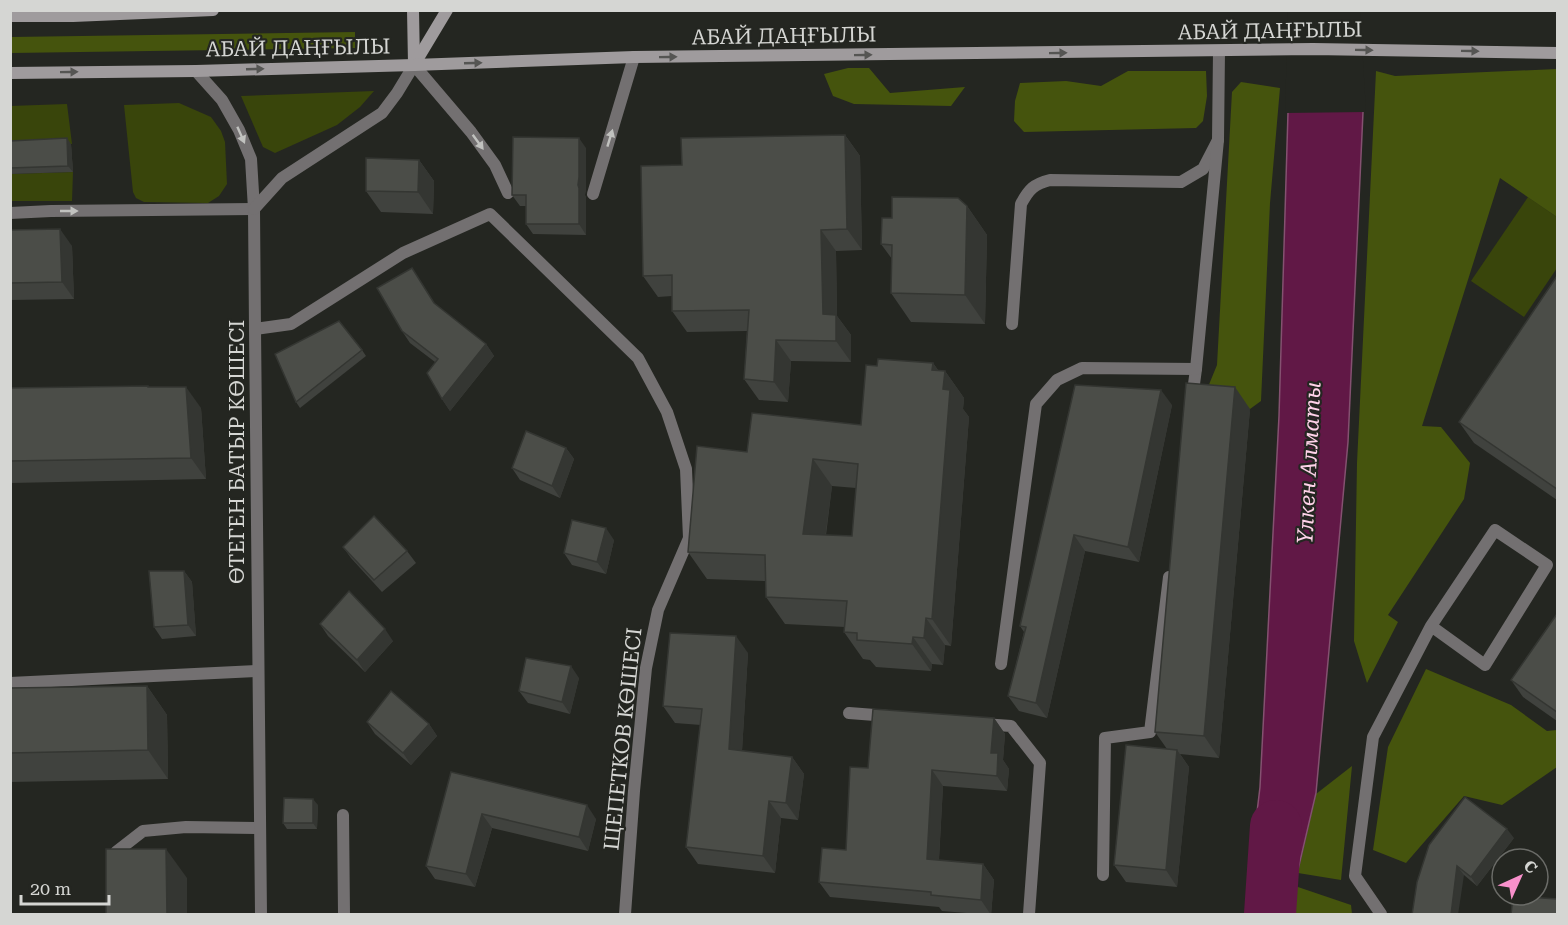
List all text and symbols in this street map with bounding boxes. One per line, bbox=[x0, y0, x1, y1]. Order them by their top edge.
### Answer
street label: АБАЙ ДАҢҒЫЛЫ bbox=[1177, 17, 1363, 45]
street label: АБАЙ ДАҢҒЫЛЫ bbox=[691, 22, 877, 50]
street label: АБАЙ ДАҢҒЫЛЫ bbox=[205, 34, 391, 62]
one-way arrow bbox=[1354, 45, 1373, 55]
one-way arrow bbox=[1461, 47, 1480, 56]
one-way arrow bbox=[1048, 48, 1067, 58]
one-way arrow bbox=[853, 50, 872, 60]
one-way arrow bbox=[658, 52, 677, 62]
one-way arrow bbox=[463, 58, 482, 68]
one-way arrow bbox=[245, 64, 264, 74]
one-way arrow bbox=[59, 67, 78, 77]
one-way arrow bbox=[236, 127, 246, 145]
one-way arrow bbox=[605, 129, 615, 147]
one-way arrow bbox=[472, 135, 484, 150]
one-way arrow bbox=[59, 206, 78, 216]
street label: ӨТЕГЕН БАТЫР КӨШЕСІ bbox=[225, 320, 249, 584]
water label: Үлкен Алматы bbox=[1292, 381, 1326, 545]
street label: ЩЕПЕТКОВ КӨШЕСІ bbox=[599, 626, 647, 852]
north arrow bbox=[1490, 847, 1550, 907]
text: С bbox=[1520, 856, 1541, 877]
scale bar bbox=[21, 868, 110, 906]
text: 20 m bbox=[30, 878, 71, 899]

